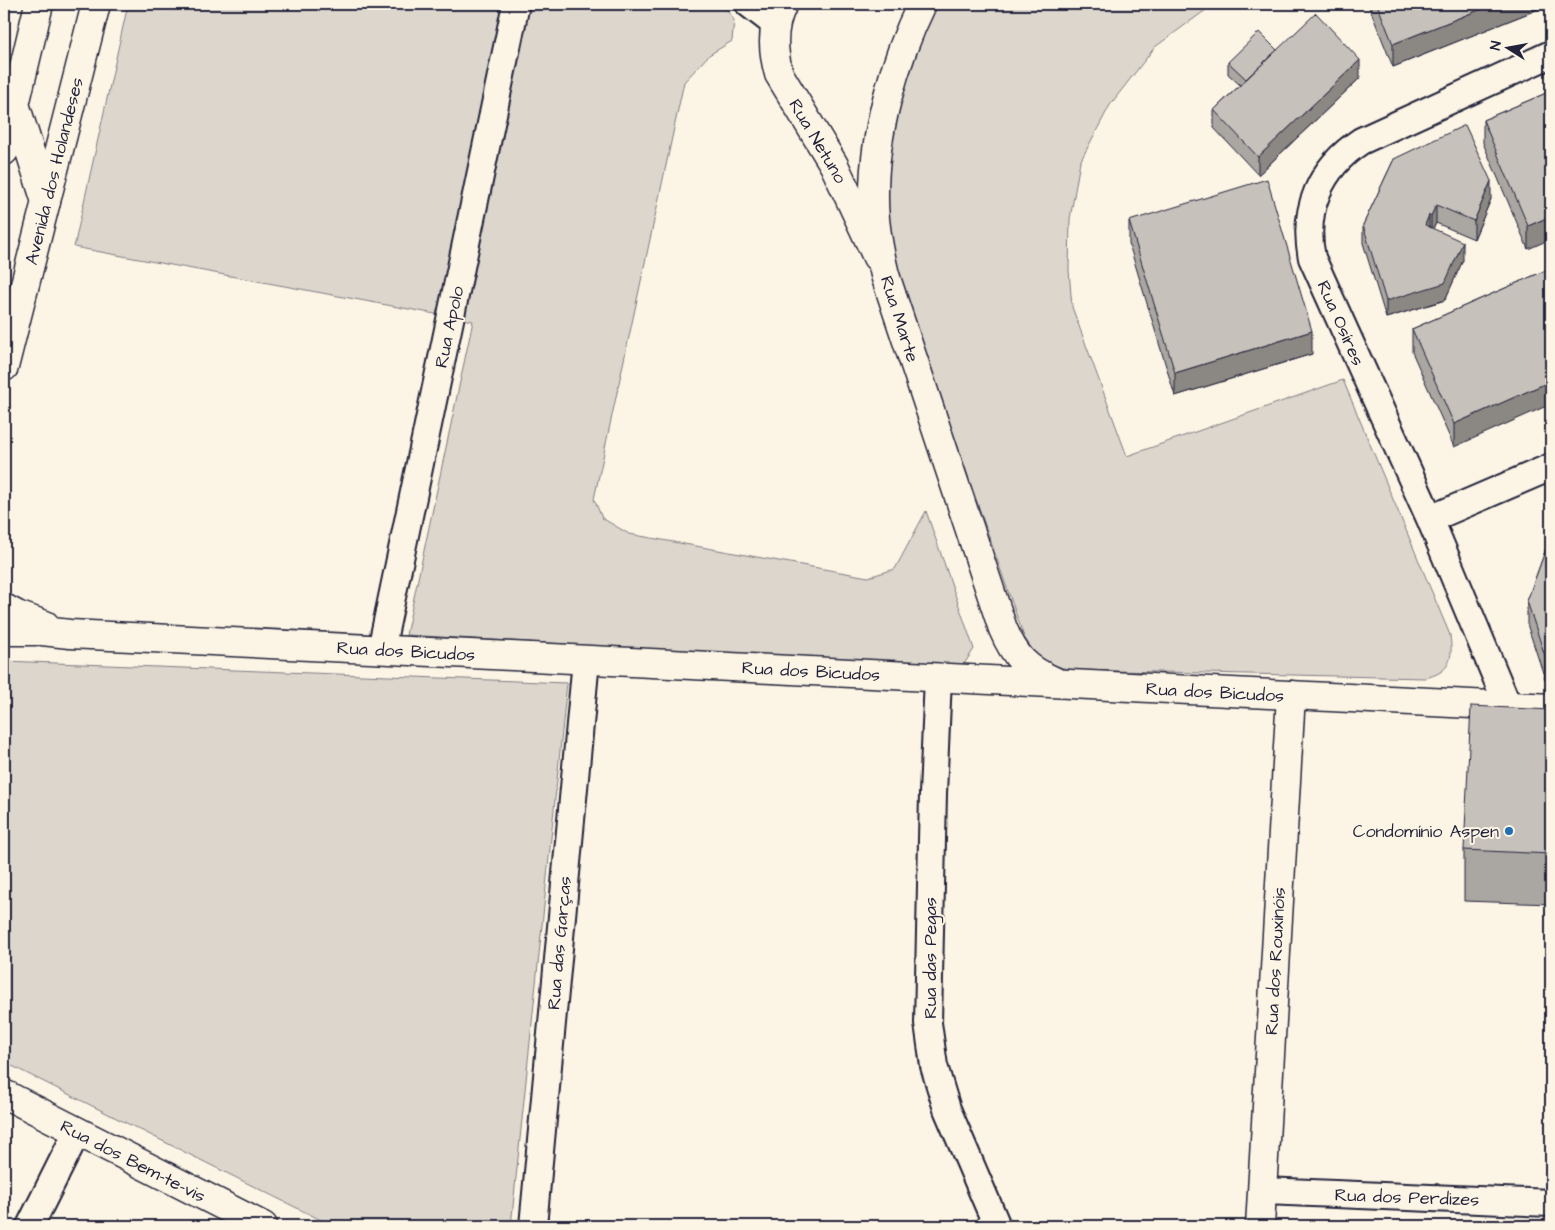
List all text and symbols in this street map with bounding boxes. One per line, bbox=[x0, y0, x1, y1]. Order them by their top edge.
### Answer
north arrow bbox=[1482, 22, 1532, 72]
text: N bbox=[1486, 39, 1507, 52]
street label: Avenida dos Holandeses bbox=[19, 75, 90, 267]
street label: Rua Netuno bbox=[782, 94, 853, 188]
street label: Rua Marte bbox=[874, 273, 925, 366]
street label: Rua Osíres bbox=[1311, 277, 1370, 370]
street label: Rua Apolo bbox=[429, 284, 470, 370]
street label: Rua dos Bicudos bbox=[336, 635, 476, 668]
street label: Rua dos Bicudos bbox=[741, 655, 881, 688]
street label: Rua dos Bicudos bbox=[1145, 676, 1285, 709]
place label: Condomínio Aspen bbox=[1353, 819, 1499, 844]
marker: Condomínio Aspen bbox=[1503, 825, 1515, 837]
street label: Rua das Garças bbox=[541, 875, 578, 1011]
street label: Rua dos Rouxinóis bbox=[1259, 886, 1292, 1036]
street label: Rua das Pegas bbox=[918, 897, 944, 1019]
street label: Rua dos Bem-te-vis bbox=[56, 1114, 210, 1209]
street label: Rua dos Perdizes bbox=[1334, 1182, 1480, 1213]

